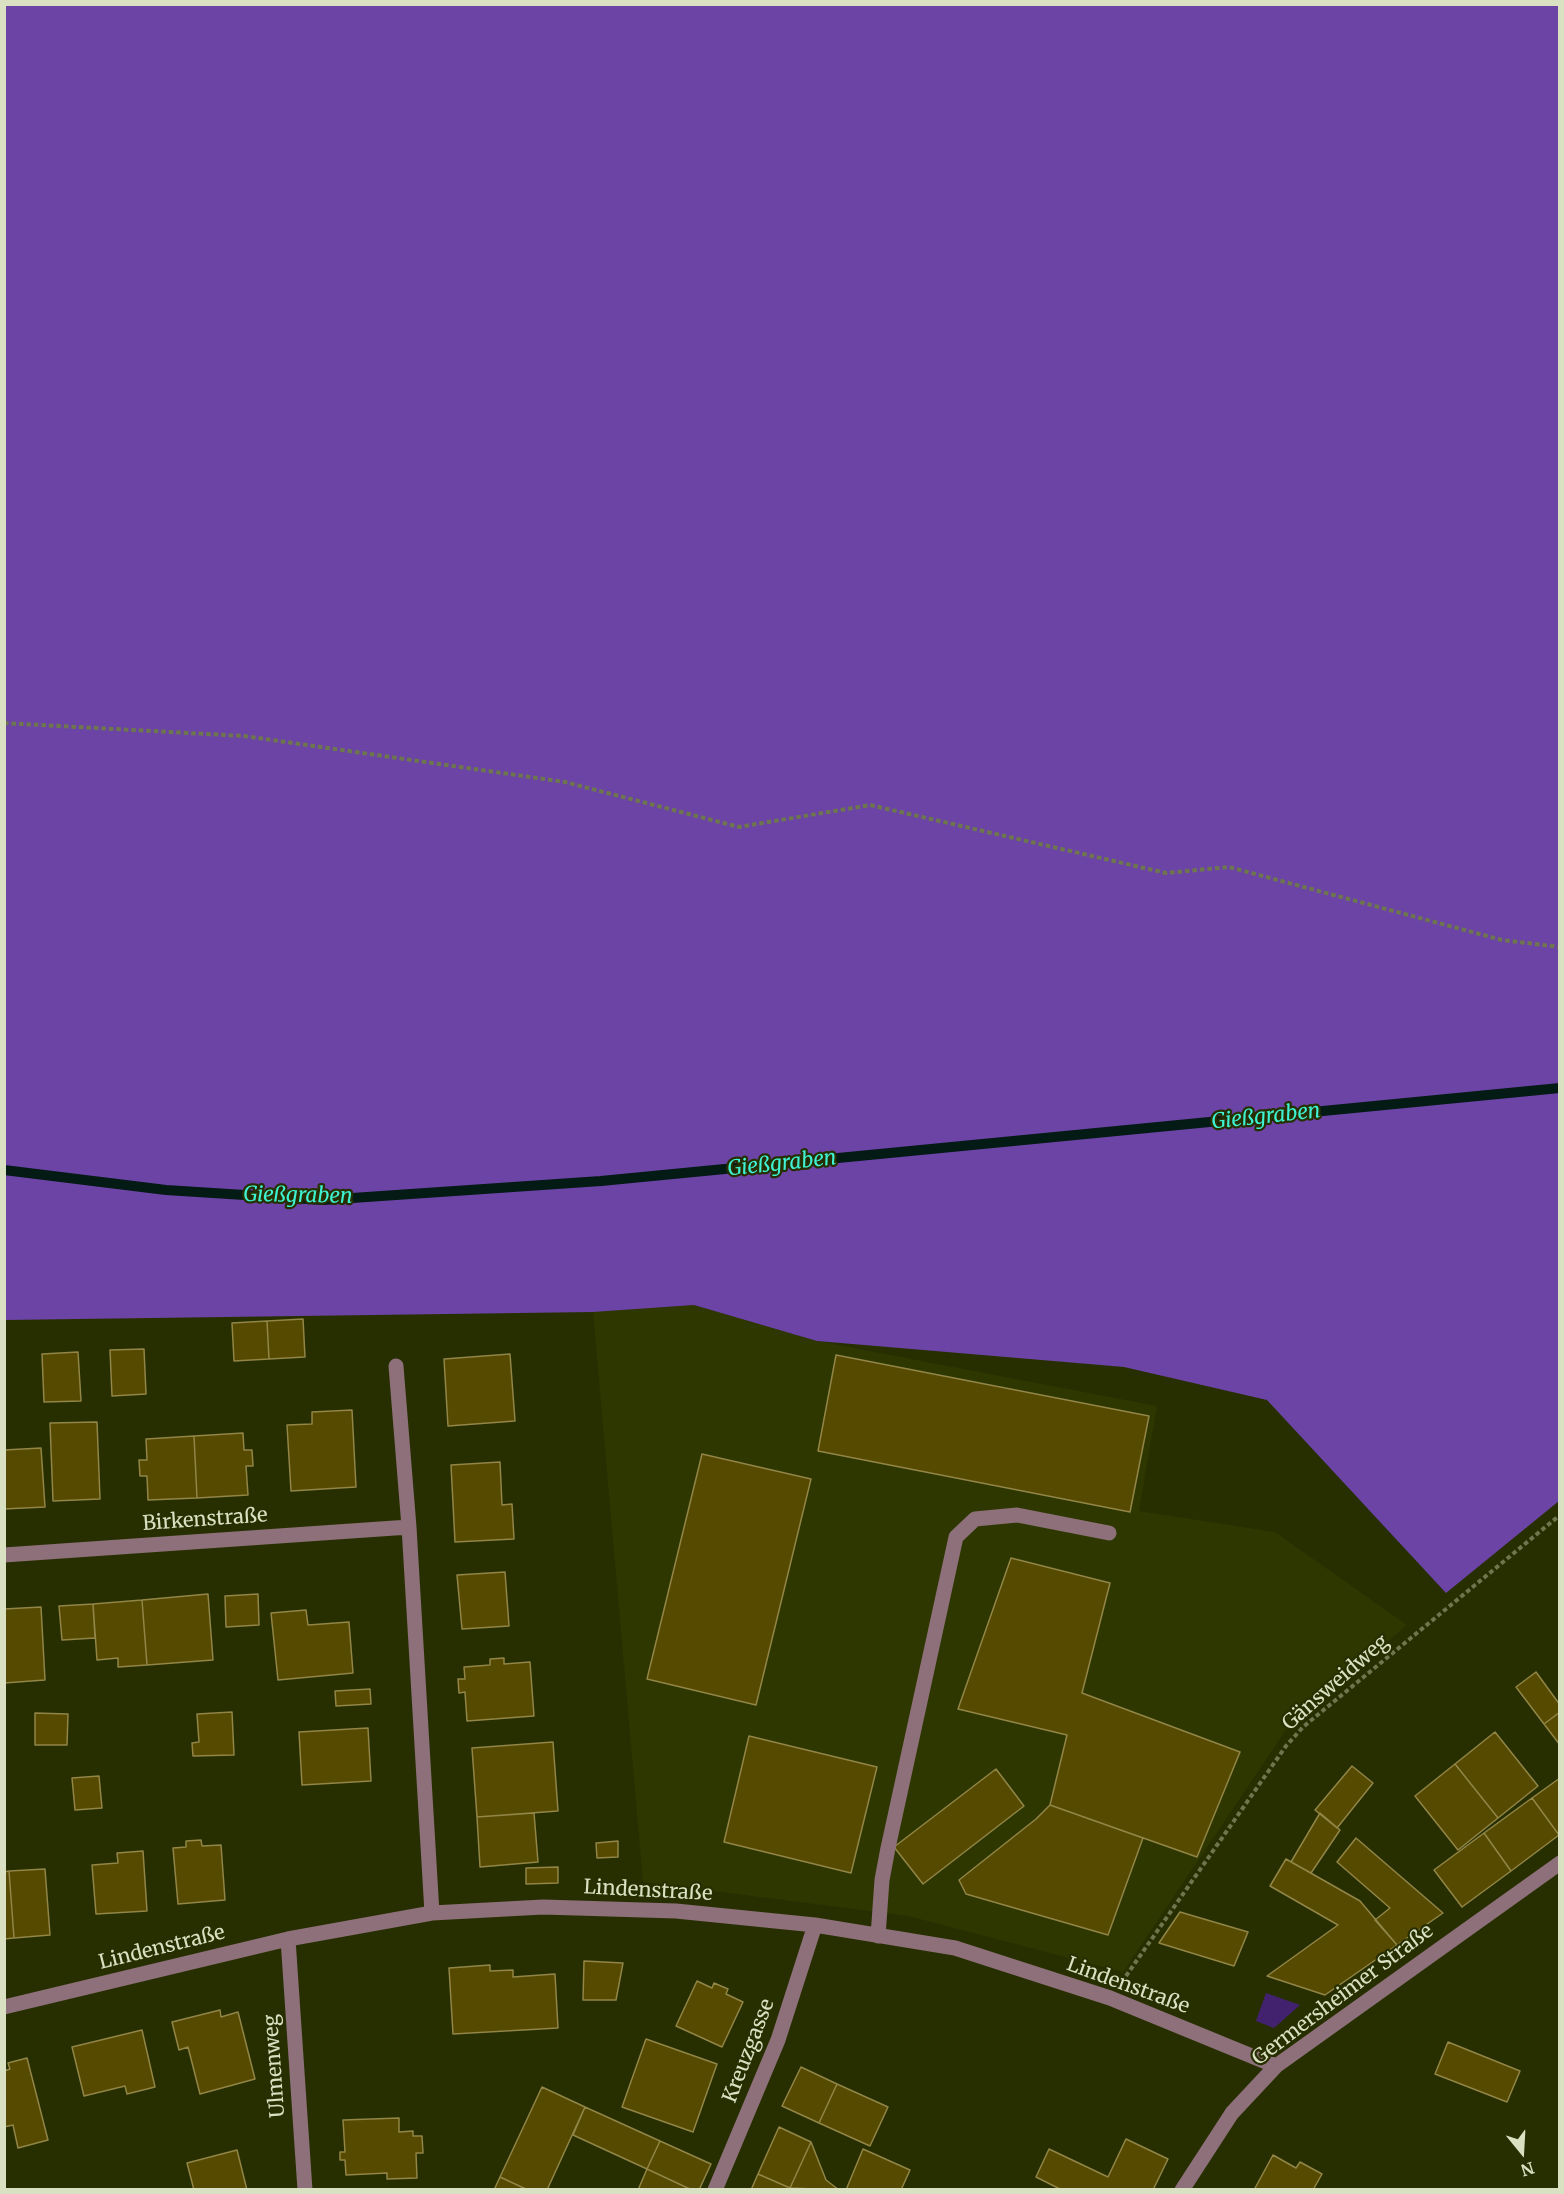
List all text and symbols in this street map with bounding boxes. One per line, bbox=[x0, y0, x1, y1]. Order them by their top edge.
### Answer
water label: Gießgraben bbox=[1210, 1099, 1322, 1135]
water label: Gießgraben bbox=[726, 1146, 838, 1182]
water label: Gießgraben bbox=[243, 1182, 353, 1210]
street label: Birkenstraße bbox=[142, 1504, 268, 1536]
street label: Gänsweidweg bbox=[1278, 1630, 1394, 1736]
street label: Lindenstraße bbox=[583, 1876, 713, 1906]
street label: Germersheimer Straße bbox=[1248, 1919, 1438, 2071]
street label: Lindenstraße bbox=[97, 1921, 227, 1975]
street label: Lindenstraße bbox=[1063, 1953, 1193, 2019]
street label: Kreuzgasse bbox=[718, 1996, 780, 2106]
street label: Ulmenweg bbox=[259, 2014, 291, 2118]
north arrow bbox=[1492, 2122, 1552, 2182]
text: N bbox=[1518, 2158, 1537, 2181]

